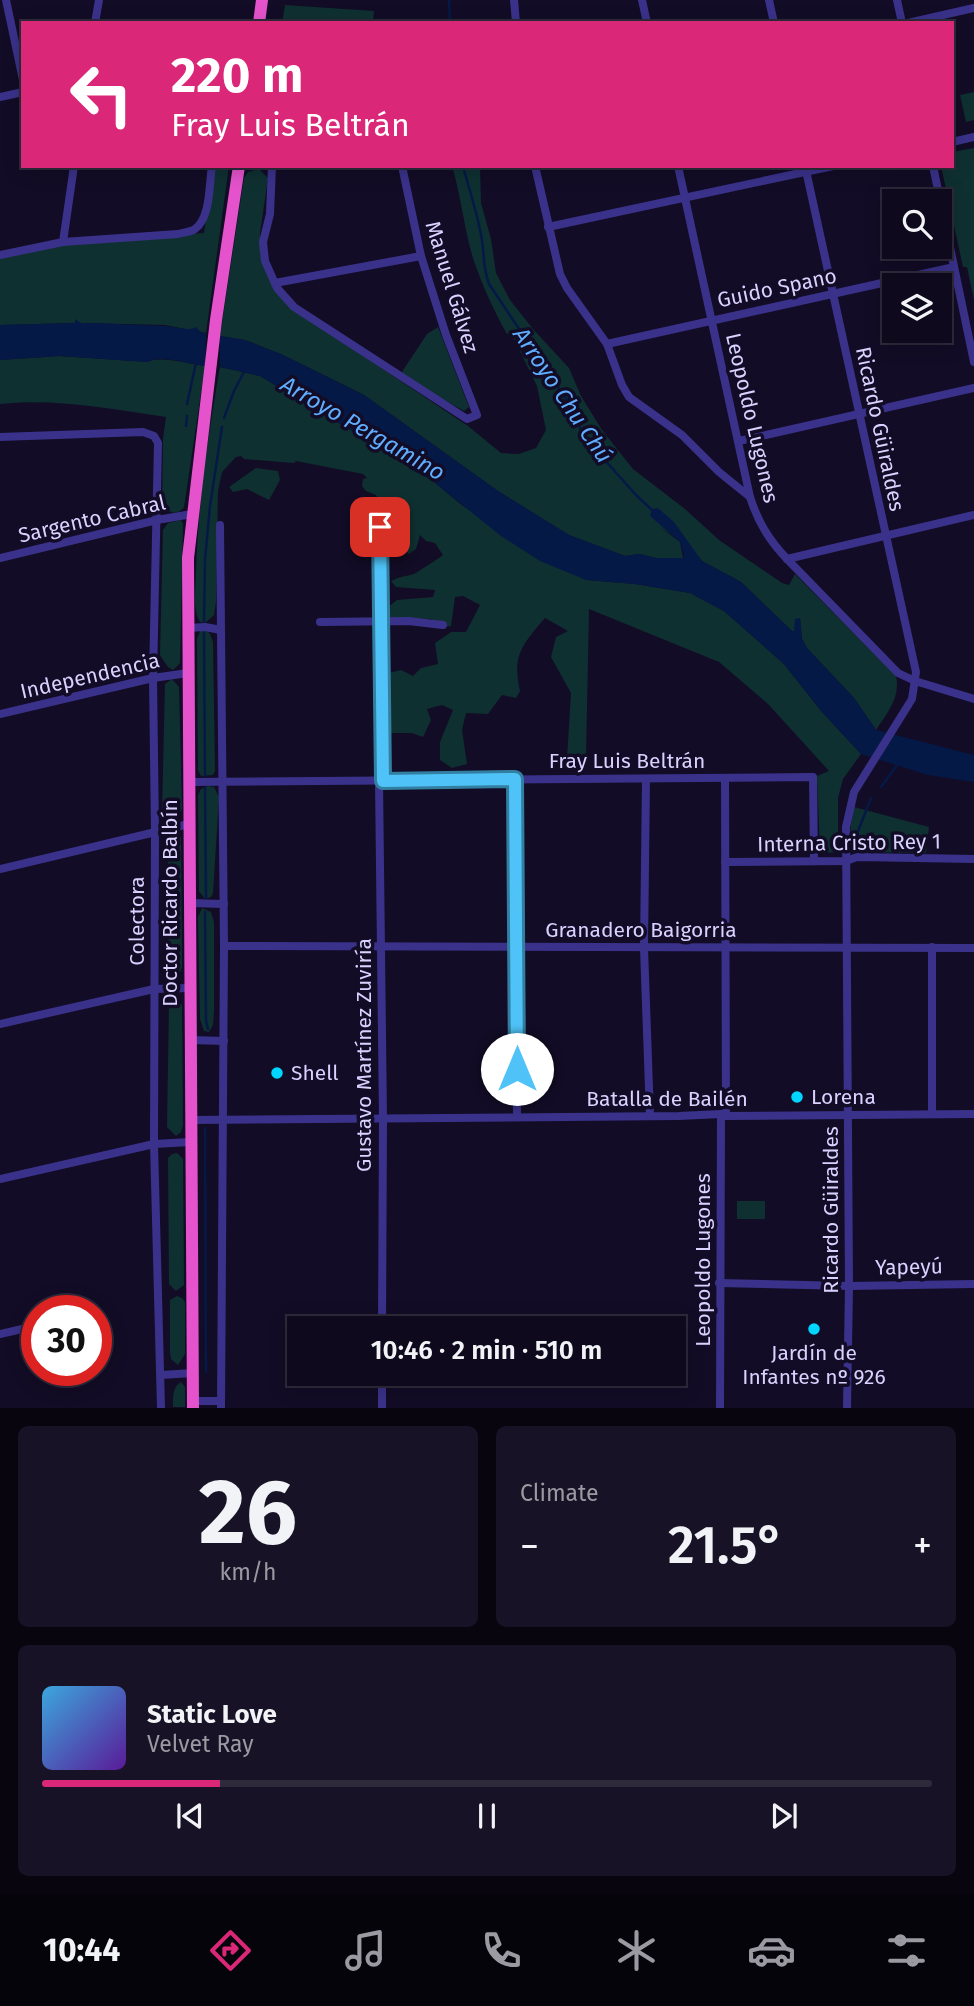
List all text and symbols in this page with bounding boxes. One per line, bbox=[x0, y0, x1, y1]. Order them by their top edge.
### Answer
text: 220 m bbox=[171, 46, 303, 105]
icon: left bbox=[56, 49, 147, 140]
text: Fray Luis Beltrán bbox=[171, 106, 410, 144]
map controls bbox=[882, 189, 952, 343]
button: search bbox=[882, 189, 952, 259]
street label: Manuel Gálvez bbox=[420, 218, 484, 356]
street label: Guido Spano bbox=[715, 263, 839, 313]
button: layers bbox=[882, 273, 952, 343]
water label: Arroyo Chu Chú bbox=[507, 321, 619, 468]
street label: Leopoldo Lugones bbox=[720, 331, 784, 506]
street label: Ricardo Güiraldes bbox=[850, 344, 910, 514]
water label: Arroyo Pergamino bbox=[275, 369, 450, 486]
street label: Sargento Cabral bbox=[16, 489, 168, 549]
pin bbox=[350, 497, 410, 557]
icon: arrive bbox=[361, 508, 399, 546]
street label: Independencia bbox=[18, 647, 162, 705]
street label: Fray Luis Beltrán bbox=[549, 748, 705, 774]
street label: Doctor Ricardo Balbín bbox=[157, 799, 183, 1007]
street label: Interna Cristo Rey 1 bbox=[757, 828, 941, 858]
street label: Colectora bbox=[124, 876, 150, 966]
street label: Granadero Baigorria bbox=[545, 917, 737, 943]
street label: Gustavo Martínez Zuviría bbox=[351, 938, 377, 1172]
position arrow bbox=[480, 1032, 554, 1106]
place label: Shell bbox=[291, 1060, 339, 1086]
marker: Shell bbox=[269, 1065, 285, 1081]
place label: Lorena bbox=[811, 1084, 876, 1110]
street label: Batalla de Bailén bbox=[586, 1086, 748, 1112]
marker: Lorena bbox=[789, 1089, 805, 1105]
street label: Ricardo Güiraldes bbox=[818, 1126, 844, 1294]
street label: Leopoldo Lugones bbox=[690, 1173, 716, 1347]
street label: Yapeyú bbox=[875, 1253, 943, 1281]
speed limit sign: 30 bbox=[21, 1295, 112, 1386]
marker: Jardín de Infantes nº 926 bbox=[806, 1321, 822, 1337]
text: 10:46 · 2 min · 510 m bbox=[371, 1335, 602, 1366]
place label: Jardín de Infantes nº 926 bbox=[742, 1340, 886, 1390]
text: 26 bbox=[199, 1458, 297, 1567]
text: Climate bbox=[520, 1479, 599, 1507]
text: 21.5° bbox=[668, 1514, 784, 1577]
text: − bbox=[520, 1523, 539, 1569]
text: + bbox=[913, 1523, 932, 1569]
text: km/h bbox=[220, 1558, 276, 1586]
text: Static Love bbox=[147, 1699, 277, 1730]
text: Velvet Ray bbox=[147, 1730, 254, 1758]
icon: previous bbox=[171, 1797, 209, 1835]
icon: pause bbox=[468, 1797, 506, 1835]
icon: next bbox=[765, 1797, 803, 1835]
icon: directions bbox=[206, 1926, 255, 1975]
icon: music bbox=[341, 1926, 390, 1975]
icon: phone bbox=[477, 1926, 526, 1975]
icon: climate bbox=[612, 1926, 661, 1975]
icon: car bbox=[747, 1926, 796, 1975]
icon: filters bbox=[882, 1926, 931, 1975]
text: 10:44 bbox=[43, 1931, 120, 1969]

